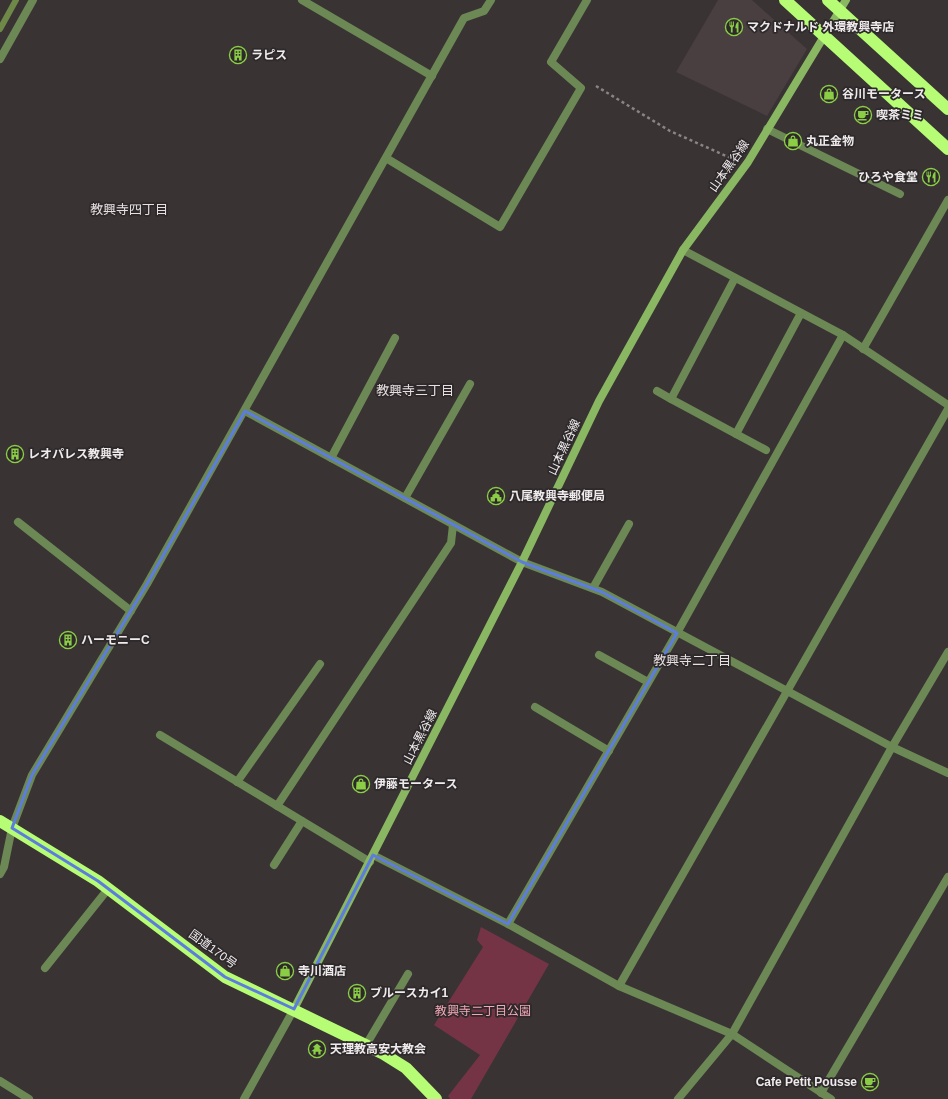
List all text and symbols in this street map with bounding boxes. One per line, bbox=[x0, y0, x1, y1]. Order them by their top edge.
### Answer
restaurant icon: マクドナルド 外環教興寺店 bbox=[724, 17, 744, 37]
place label: マクドナルド 外環教興寺店 bbox=[747, 20, 894, 34]
building icon: ラピス bbox=[228, 45, 248, 65]
place label: ラピス bbox=[251, 48, 287, 62]
shop icon: 谷川モータース bbox=[819, 84, 839, 104]
place label: 谷川モータース bbox=[842, 87, 925, 101]
cafe icon: 喫茶ミミ bbox=[853, 105, 873, 125]
place label: 喫茶ミミ bbox=[876, 108, 924, 122]
shop icon: 丸正金物 bbox=[783, 131, 803, 151]
place label: 丸正金物 bbox=[806, 134, 854, 148]
street label: 山本黒谷線 bbox=[706, 137, 752, 195]
restaurant icon: ひろや食堂 bbox=[921, 167, 941, 187]
place label: ひろや食堂 bbox=[858, 170, 918, 184]
district label: 教興寺四丁目 bbox=[90, 202, 168, 217]
district label: 教興寺三丁目 bbox=[376, 383, 454, 398]
street label: 山本黒谷線 bbox=[545, 417, 583, 477]
building icon: レオパレス教興寺 bbox=[5, 444, 25, 464]
place label: レオパレス教興寺 bbox=[28, 447, 124, 461]
public building icon: 八尾教興寺郵便局 bbox=[486, 486, 506, 506]
place label: 八尾教興寺郵便局 bbox=[509, 489, 605, 503]
building icon: ハーモニーC bbox=[58, 630, 78, 650]
place label: ハーモニーC bbox=[81, 633, 150, 647]
district label: 教興寺二丁目 bbox=[653, 653, 731, 668]
street label: 山本黒谷線 bbox=[400, 707, 440, 767]
shop icon: 伊藤モータース bbox=[351, 774, 371, 794]
place label: 伊藤モータース bbox=[374, 777, 457, 791]
street label: 国道170号 bbox=[186, 927, 240, 971]
shop icon: 寺川酒店 bbox=[275, 961, 295, 981]
place label: 寺川酒店 bbox=[298, 964, 346, 978]
building icon: ブルースカイ1 bbox=[347, 983, 367, 1003]
place label: ブルースカイ1 bbox=[370, 986, 448, 1000]
park label: 教興寺二丁目公園 bbox=[435, 1004, 531, 1018]
temple icon: 天理教高安大教会 bbox=[307, 1039, 327, 1059]
place label: 天理教高安大教会 bbox=[330, 1042, 426, 1056]
cafe icon: Cafe Petit Pousse bbox=[860, 1072, 880, 1092]
place label: Cafe Petit Pousse bbox=[756, 1075, 857, 1089]

